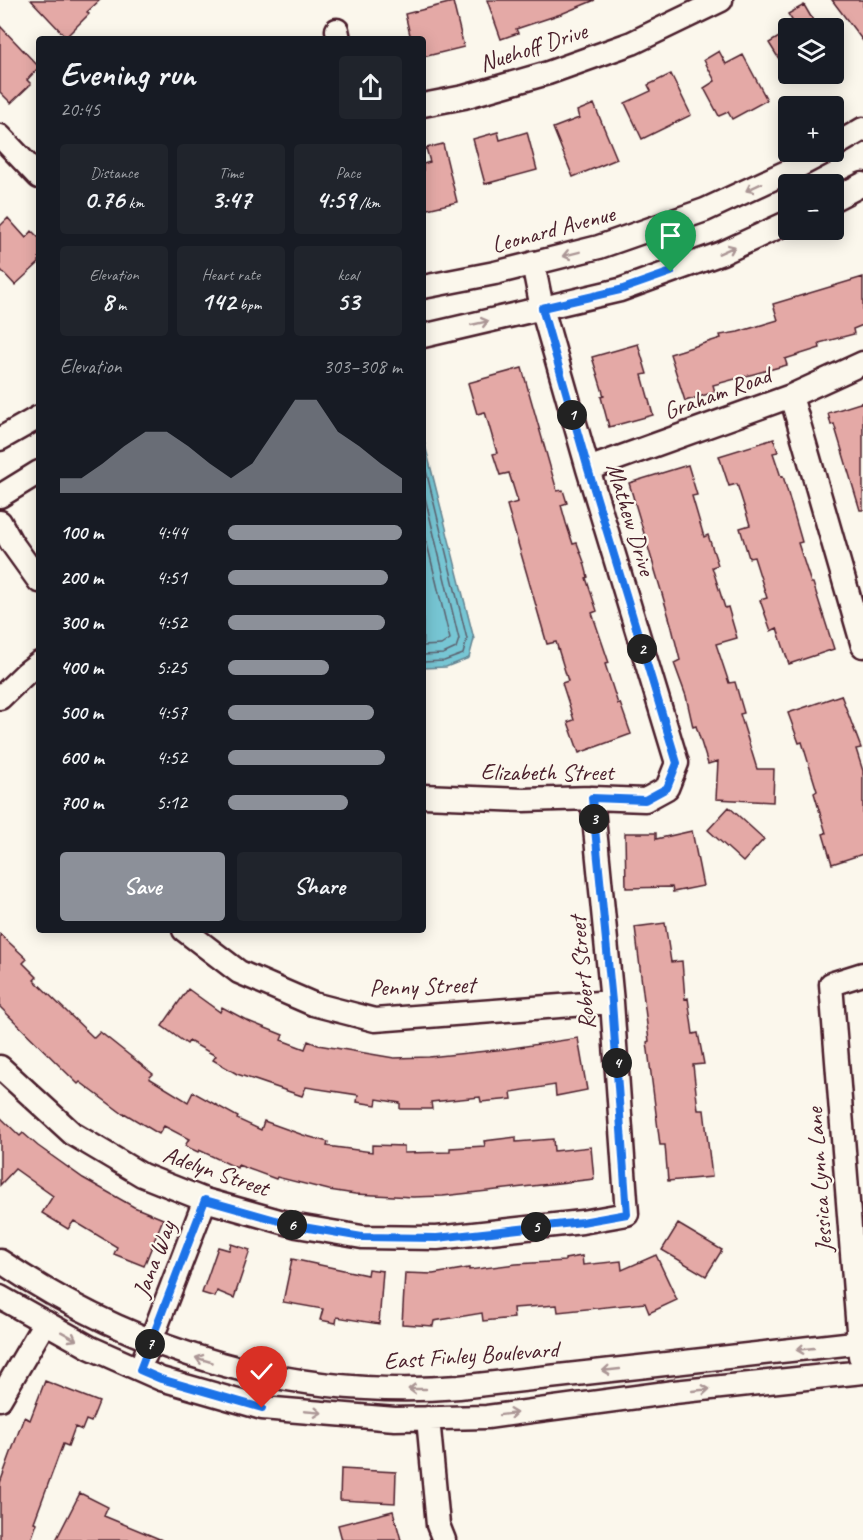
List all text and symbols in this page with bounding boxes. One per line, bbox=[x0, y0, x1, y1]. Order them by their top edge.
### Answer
street label: Nuehoff Drive bbox=[475, 15, 593, 78]
map controls bbox=[778, 18, 844, 240]
button: layers bbox=[778, 18, 844, 84]
text: Evening run bbox=[60, 53, 195, 95]
button: share bbox=[339, 56, 402, 119]
button: + bbox=[778, 96, 844, 162]
text: 20:45 bbox=[60, 97, 100, 122]
text: Distance bbox=[90, 163, 138, 183]
text: Time bbox=[219, 163, 243, 183]
text: Pace bbox=[336, 163, 360, 183]
button: − bbox=[778, 174, 844, 240]
one-way arrow bbox=[745, 182, 763, 194]
text: 0.76 bbox=[84, 183, 125, 216]
text: 3:47 bbox=[211, 183, 251, 216]
text: 4:59 bbox=[316, 183, 355, 216]
text: km bbox=[125, 193, 144, 213]
text: /km bbox=[355, 193, 380, 213]
street label: Leonard Avenue bbox=[488, 198, 620, 260]
pin bbox=[645, 210, 696, 272]
icon: arrive bbox=[654, 219, 687, 252]
one-way arrow bbox=[718, 244, 736, 256]
one-way arrow bbox=[562, 248, 581, 260]
text: Elevation bbox=[89, 265, 139, 285]
text: Heart rate bbox=[202, 265, 260, 285]
text: kcal bbox=[337, 265, 359, 285]
text: 8 bbox=[102, 285, 113, 318]
text: 142 bbox=[201, 285, 236, 318]
text: 53 bbox=[337, 285, 359, 318]
text: m bbox=[113, 295, 126, 315]
text: bpm bbox=[236, 295, 261, 315]
one-way arrow bbox=[470, 316, 489, 328]
text: Elevation bbox=[60, 354, 122, 379]
text: 303–308 m bbox=[323, 354, 402, 379]
street label: Graham Road bbox=[659, 359, 778, 426]
pin: 1 bbox=[557, 400, 587, 430]
text: 1 bbox=[568, 405, 576, 425]
street label: Mathew Drive bbox=[600, 459, 663, 581]
text: 100 m bbox=[60, 520, 103, 545]
text: 4:44 bbox=[156, 520, 187, 545]
text: 200 m bbox=[60, 565, 103, 590]
text: 4:51 bbox=[156, 565, 187, 590]
text: 300 m bbox=[60, 610, 103, 635]
text: 4:52 bbox=[156, 610, 187, 635]
pin: 2 bbox=[627, 634, 657, 664]
text: 2 bbox=[638, 639, 646, 659]
text: 400 m bbox=[60, 655, 103, 680]
text: 5:25 bbox=[156, 655, 187, 680]
text: 500 m bbox=[60, 700, 103, 725]
text: 4:57 bbox=[156, 700, 187, 725]
text: 600 m bbox=[60, 745, 104, 770]
text: 4:52 bbox=[156, 745, 187, 770]
street label: Elizabeth Street bbox=[480, 757, 616, 787]
text: 700 m bbox=[60, 790, 103, 815]
text: 5:12 bbox=[156, 790, 187, 815]
pin: 3 bbox=[579, 804, 609, 834]
text: 3 bbox=[590, 809, 598, 829]
button: Save bbox=[60, 852, 225, 921]
button: Share bbox=[237, 852, 402, 921]
street label: Robert Street bbox=[562, 912, 602, 1031]
street label: Penny Street bbox=[369, 969, 478, 1003]
pin: 4 bbox=[602, 1048, 632, 1078]
text: 4 bbox=[613, 1053, 621, 1073]
street label: Jessica Lynn Lane bbox=[799, 1104, 839, 1254]
street label: Adelyn Street bbox=[159, 1139, 275, 1204]
pin: 6 bbox=[277, 1210, 307, 1240]
pin: 5 bbox=[521, 1212, 551, 1242]
street label: Jana Way bbox=[125, 1215, 183, 1302]
text: 6 bbox=[288, 1215, 296, 1235]
text: 5 bbox=[533, 1217, 539, 1237]
pin: 7 bbox=[135, 1329, 165, 1359]
one-way arrow bbox=[60, 1330, 77, 1342]
text: 7 bbox=[146, 1334, 154, 1354]
street label: East Finley Boulevard bbox=[383, 1334, 563, 1376]
one-way arrow bbox=[795, 1344, 815, 1355]
pin bbox=[236, 1346, 287, 1408]
one-way arrow bbox=[195, 1354, 214, 1365]
icon: check bbox=[245, 1355, 278, 1388]
one-way arrow bbox=[602, 1365, 621, 1376]
one-way arrow bbox=[408, 1383, 428, 1395]
one-way arrow bbox=[691, 1384, 711, 1395]
one-way arrow bbox=[303, 1407, 323, 1418]
one-way arrow bbox=[497, 1408, 517, 1419]

